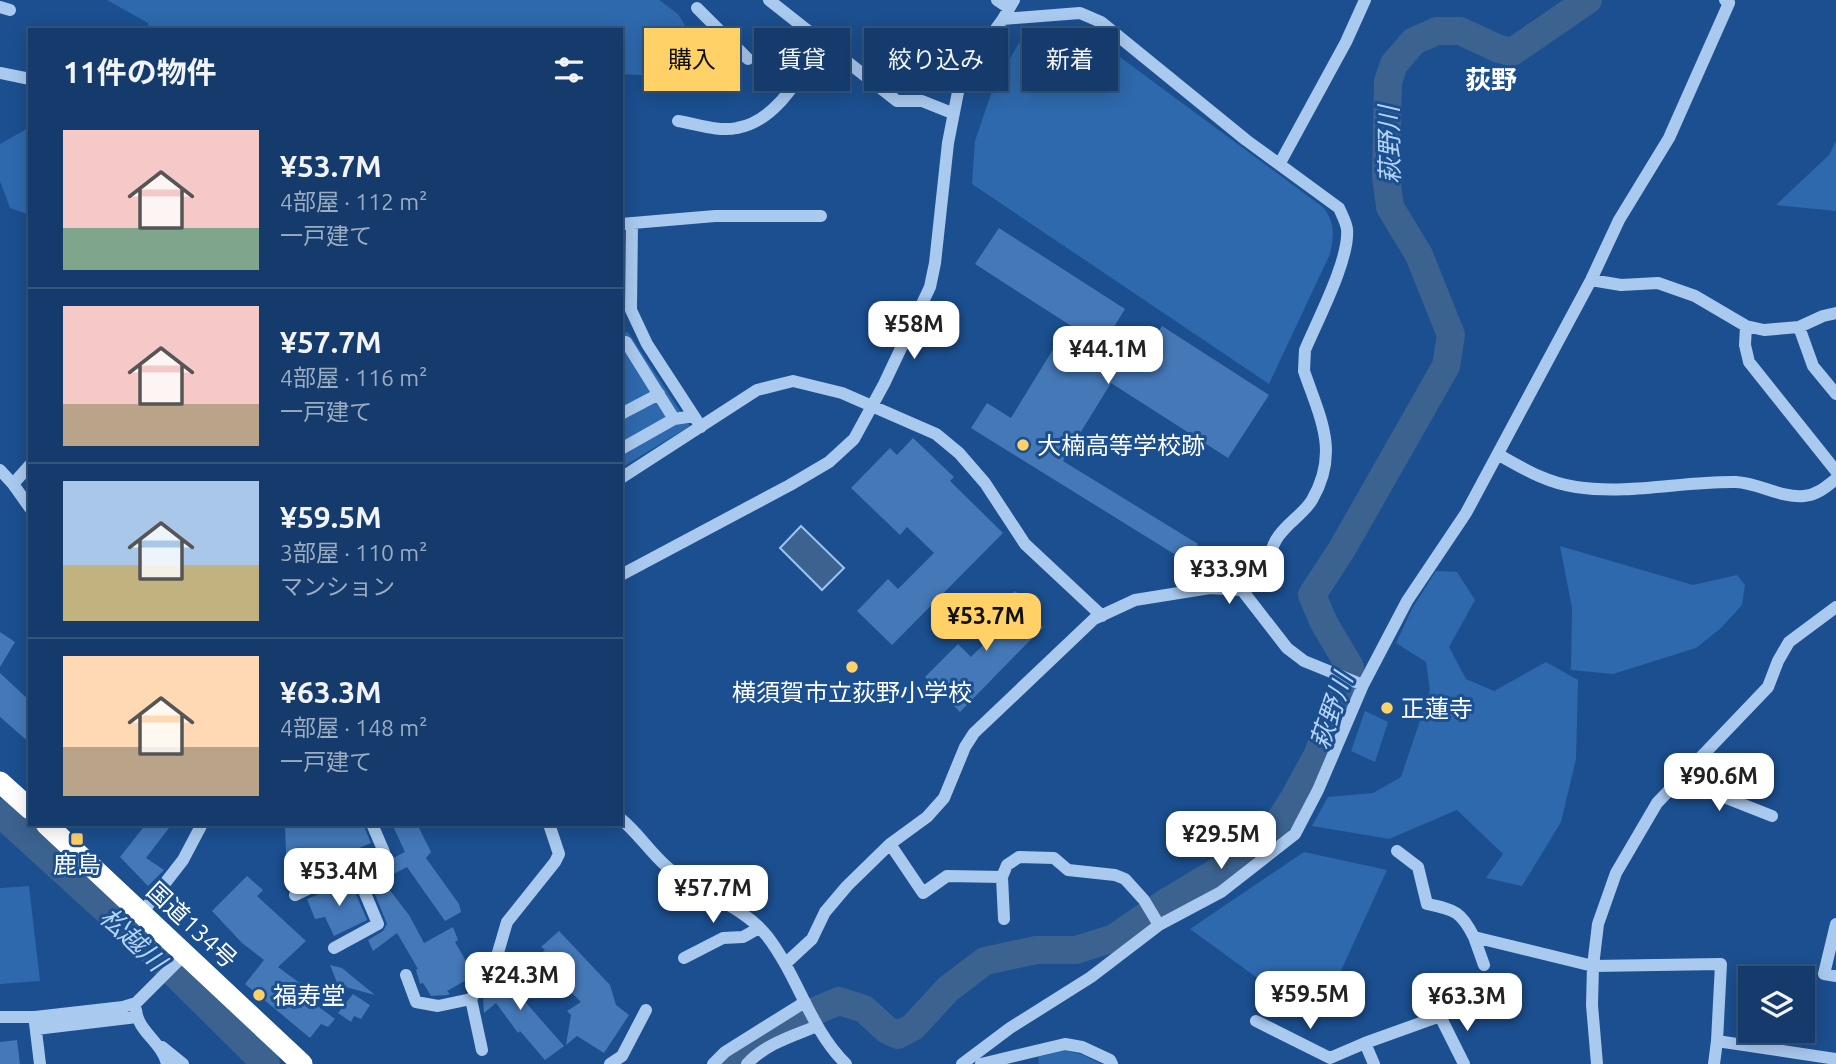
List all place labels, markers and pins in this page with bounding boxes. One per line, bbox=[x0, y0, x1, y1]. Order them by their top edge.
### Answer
pin: ¥58M bbox=[873, 302, 955, 361]
pin: ¥44.1M bbox=[1051, 326, 1165, 386]
place label: 大楠高等学校跡 bbox=[1037, 432, 1205, 459]
marker: 大楠高等学校跡 bbox=[1015, 437, 1031, 453]
pin: ¥33.9M bbox=[1172, 546, 1286, 606]
pin: ¥53.7M bbox=[929, 594, 1043, 653]
marker: 横須賀市立荻野小学校 bbox=[844, 659, 860, 675]
place label: 横須賀市立荻野小学校 bbox=[732, 679, 972, 706]
place label: 正蓮寺 bbox=[1401, 695, 1473, 722]
marker: 正蓮寺 bbox=[1379, 700, 1395, 716]
pin: ¥90.6M bbox=[1662, 754, 1776, 813]
pin: ¥29.5M bbox=[1164, 812, 1278, 871]
marker: 鹿島 bbox=[69, 831, 85, 847]
pin: ¥53.4M bbox=[282, 848, 396, 908]
place label: 鹿島 bbox=[53, 851, 101, 878]
pin: ¥57.7M bbox=[656, 866, 770, 925]
pin: ¥24.3M bbox=[463, 953, 577, 1012]
pin: ¥59.5M bbox=[1253, 972, 1367, 1031]
pin: ¥63.3M bbox=[1410, 974, 1524, 1033]
place label: 福寿堂 bbox=[273, 982, 345, 1009]
marker: 福寿堂 bbox=[251, 987, 267, 1003]

